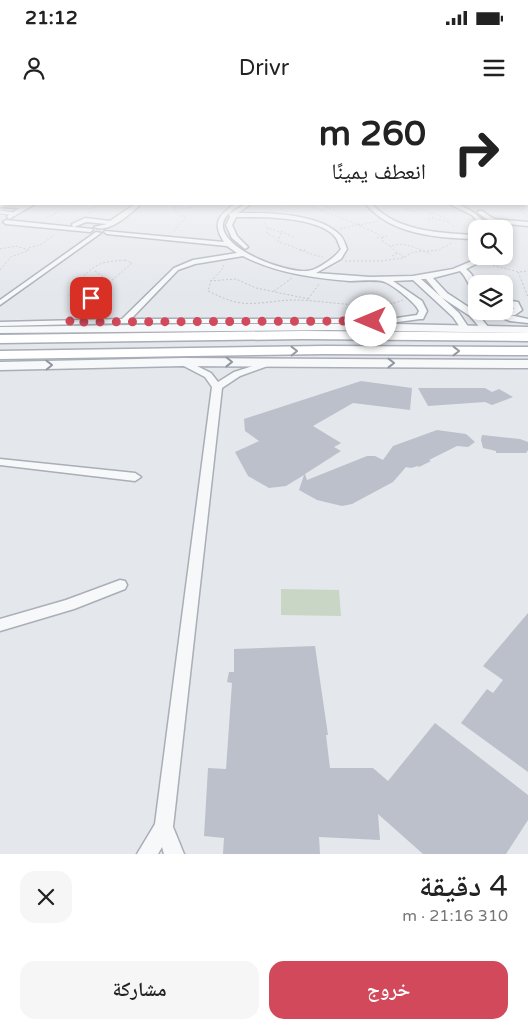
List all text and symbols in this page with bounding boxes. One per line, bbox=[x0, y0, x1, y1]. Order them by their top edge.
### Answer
text: 21:12 bbox=[25, 7, 78, 29]
icon: person bbox=[20, 54, 48, 82]
icon: menu bbox=[480, 54, 508, 82]
text: Drivr bbox=[239, 55, 289, 81]
text: 260 m bbox=[319, 113, 426, 155]
icon: right bbox=[444, 120, 509, 185]
text: انعطف يمينًا bbox=[332, 159, 426, 185]
map controls bbox=[468, 220, 513, 320]
button: search bbox=[468, 220, 513, 265]
button: layers bbox=[468, 275, 513, 320]
pin bbox=[70, 277, 112, 319]
icon: arrive bbox=[77, 284, 105, 312]
position arrow bbox=[344, 294, 396, 346]
one-way arrow bbox=[290, 346, 298, 356]
one-way arrow bbox=[452, 346, 460, 356]
one-way arrow bbox=[225, 357, 233, 367]
one-way arrow bbox=[388, 358, 395, 368]
one-way arrow bbox=[45, 360, 53, 370]
text: 4 دقيقة bbox=[419, 868, 508, 905]
button: close bbox=[20, 871, 72, 923]
text: 310 m · 21:16 bbox=[402, 906, 508, 926]
button: مشاركة bbox=[20, 961, 259, 1019]
button: خروج bbox=[269, 961, 508, 1019]

